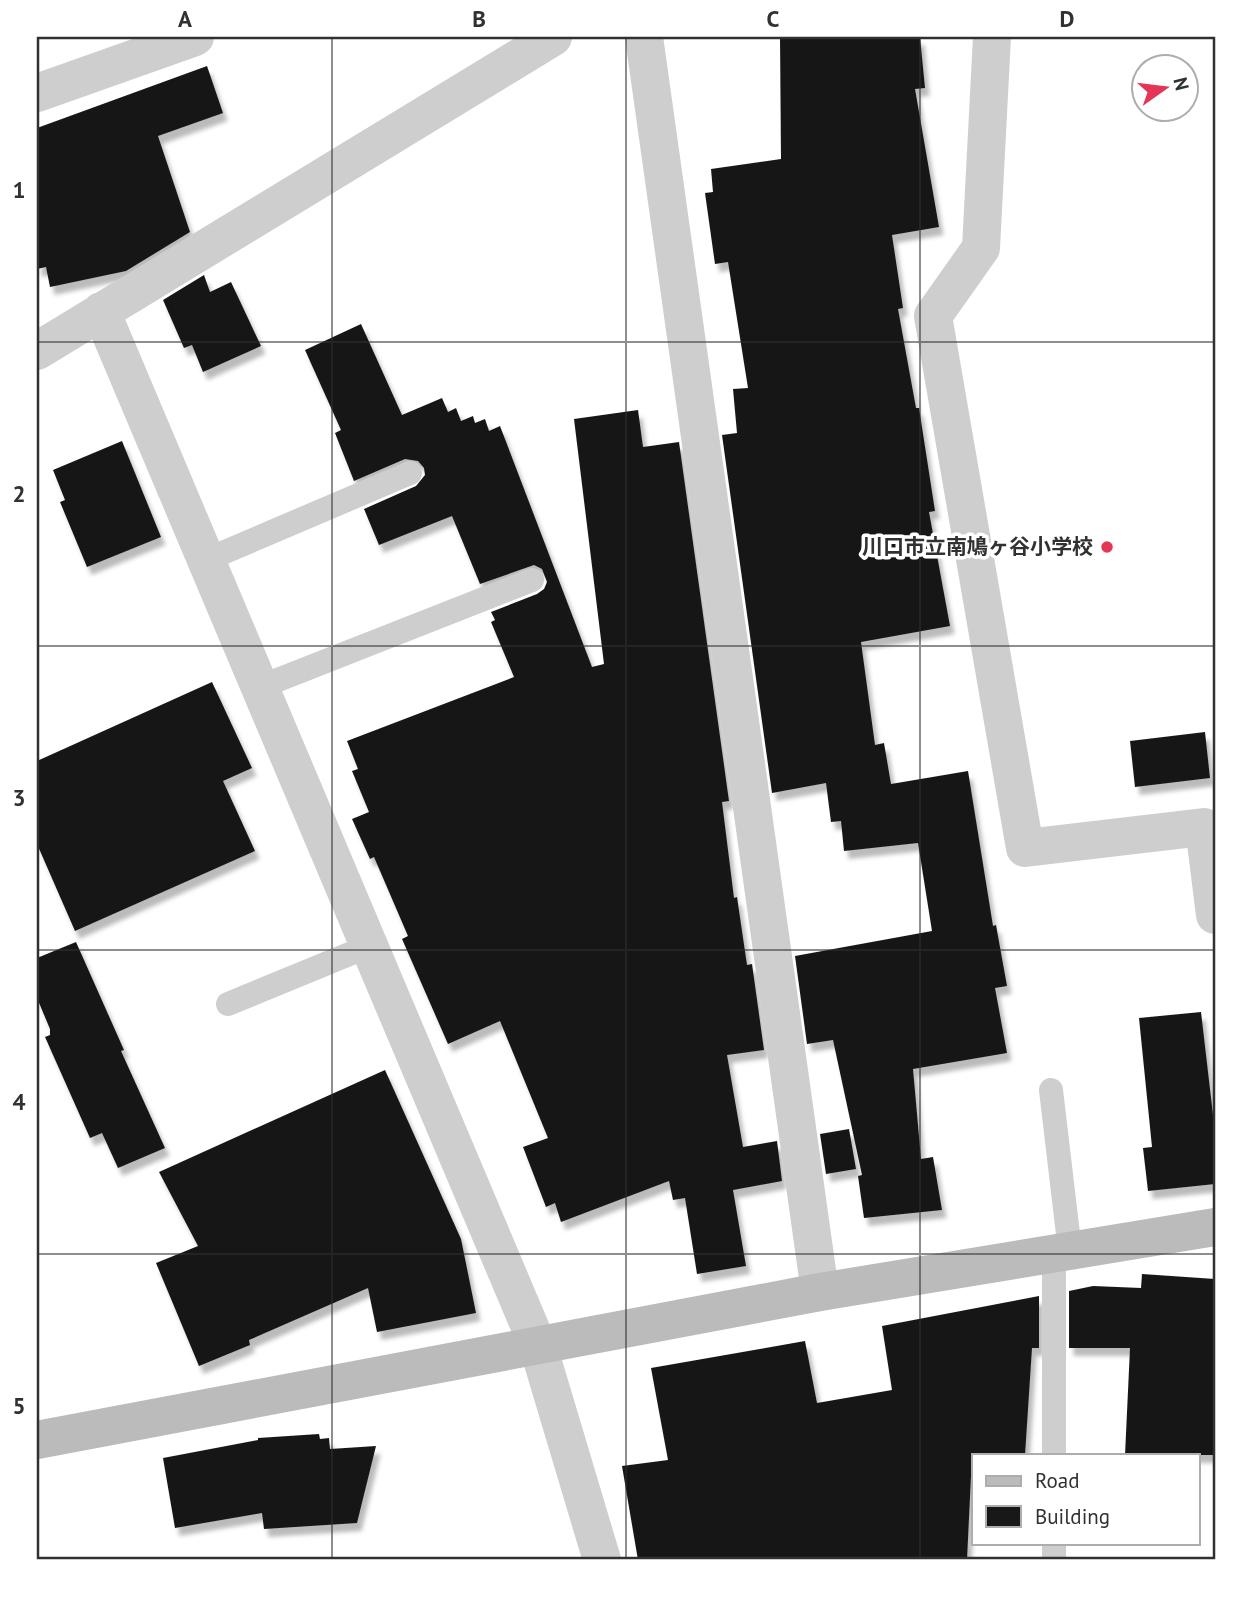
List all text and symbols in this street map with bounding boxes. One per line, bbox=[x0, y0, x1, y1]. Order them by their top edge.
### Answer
text: A bbox=[178, 4, 192, 33]
text: B bbox=[472, 4, 486, 33]
text: C bbox=[767, 4, 780, 33]
text: D bbox=[1060, 4, 1074, 33]
north arrow bbox=[1130, 52, 1200, 122]
text: N bbox=[1168, 75, 1195, 93]
text: 1 bbox=[12, 175, 26, 204]
text: 2 bbox=[12, 479, 26, 508]
place label: 川口市立南鳩ヶ谷小学校 bbox=[862, 533, 1093, 560]
marker: 川口市立南鳩ヶ谷小学校 bbox=[1099, 539, 1115, 555]
text: 3 bbox=[12, 783, 26, 812]
text: 4 bbox=[12, 1087, 26, 1116]
text: 5 bbox=[12, 1391, 26, 1420]
legend bbox=[972, 1454, 1200, 1544]
text: Road bbox=[1035, 1467, 1079, 1494]
text: Building bbox=[1035, 1503, 1110, 1530]

